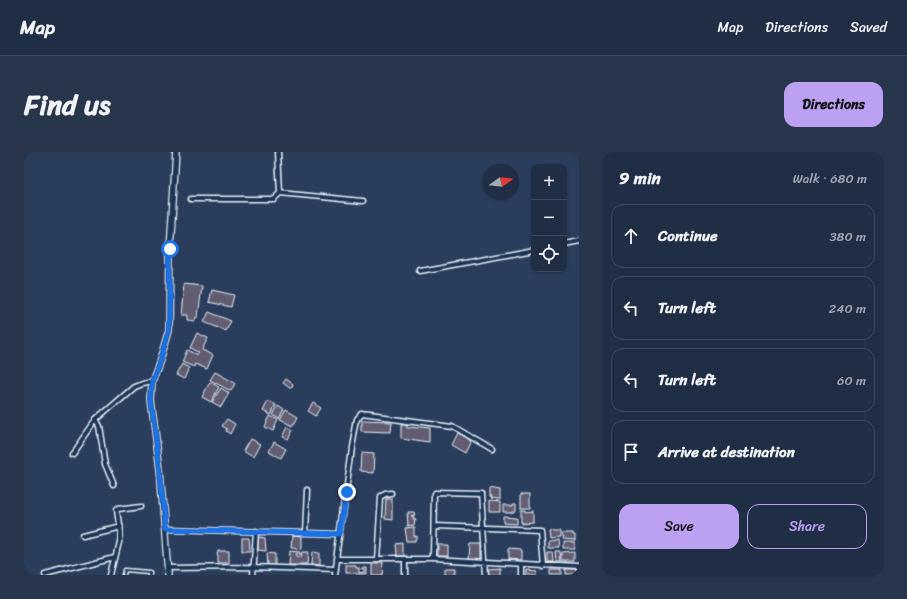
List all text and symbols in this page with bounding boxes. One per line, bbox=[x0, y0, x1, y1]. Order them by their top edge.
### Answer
text: Map bbox=[20, 11, 55, 44]
text: Map bbox=[717, 15, 743, 40]
text: Directions bbox=[765, 15, 828, 40]
text: Saved bbox=[850, 15, 887, 40]
text: Find us bbox=[24, 80, 111, 129]
button: Directions bbox=[784, 82, 883, 127]
text: 9 min bbox=[619, 163, 661, 193]
north arrow bbox=[483, 164, 519, 200]
map controls bbox=[531, 164, 567, 272]
button: + bbox=[531, 164, 567, 200]
text: Walk · 680 m bbox=[793, 167, 867, 190]
button: − bbox=[531, 200, 567, 236]
text: Continue bbox=[658, 223, 718, 249]
icon: ahead bbox=[620, 225, 642, 247]
text: 380 m bbox=[829, 225, 866, 248]
button: locate bbox=[531, 236, 567, 272]
route start bbox=[161, 240, 179, 258]
text: Turn left bbox=[658, 295, 716, 321]
icon: left bbox=[620, 297, 642, 319]
text: 240 m bbox=[829, 297, 866, 320]
text: Turn left bbox=[658, 367, 716, 393]
icon: left bbox=[620, 369, 642, 391]
text: 60 m bbox=[837, 369, 866, 392]
text: Arrive at destination bbox=[658, 439, 795, 465]
icon: arrive bbox=[620, 441, 642, 463]
route end bbox=[338, 483, 356, 501]
button: Save bbox=[619, 504, 739, 549]
button: Share bbox=[747, 504, 867, 549]

